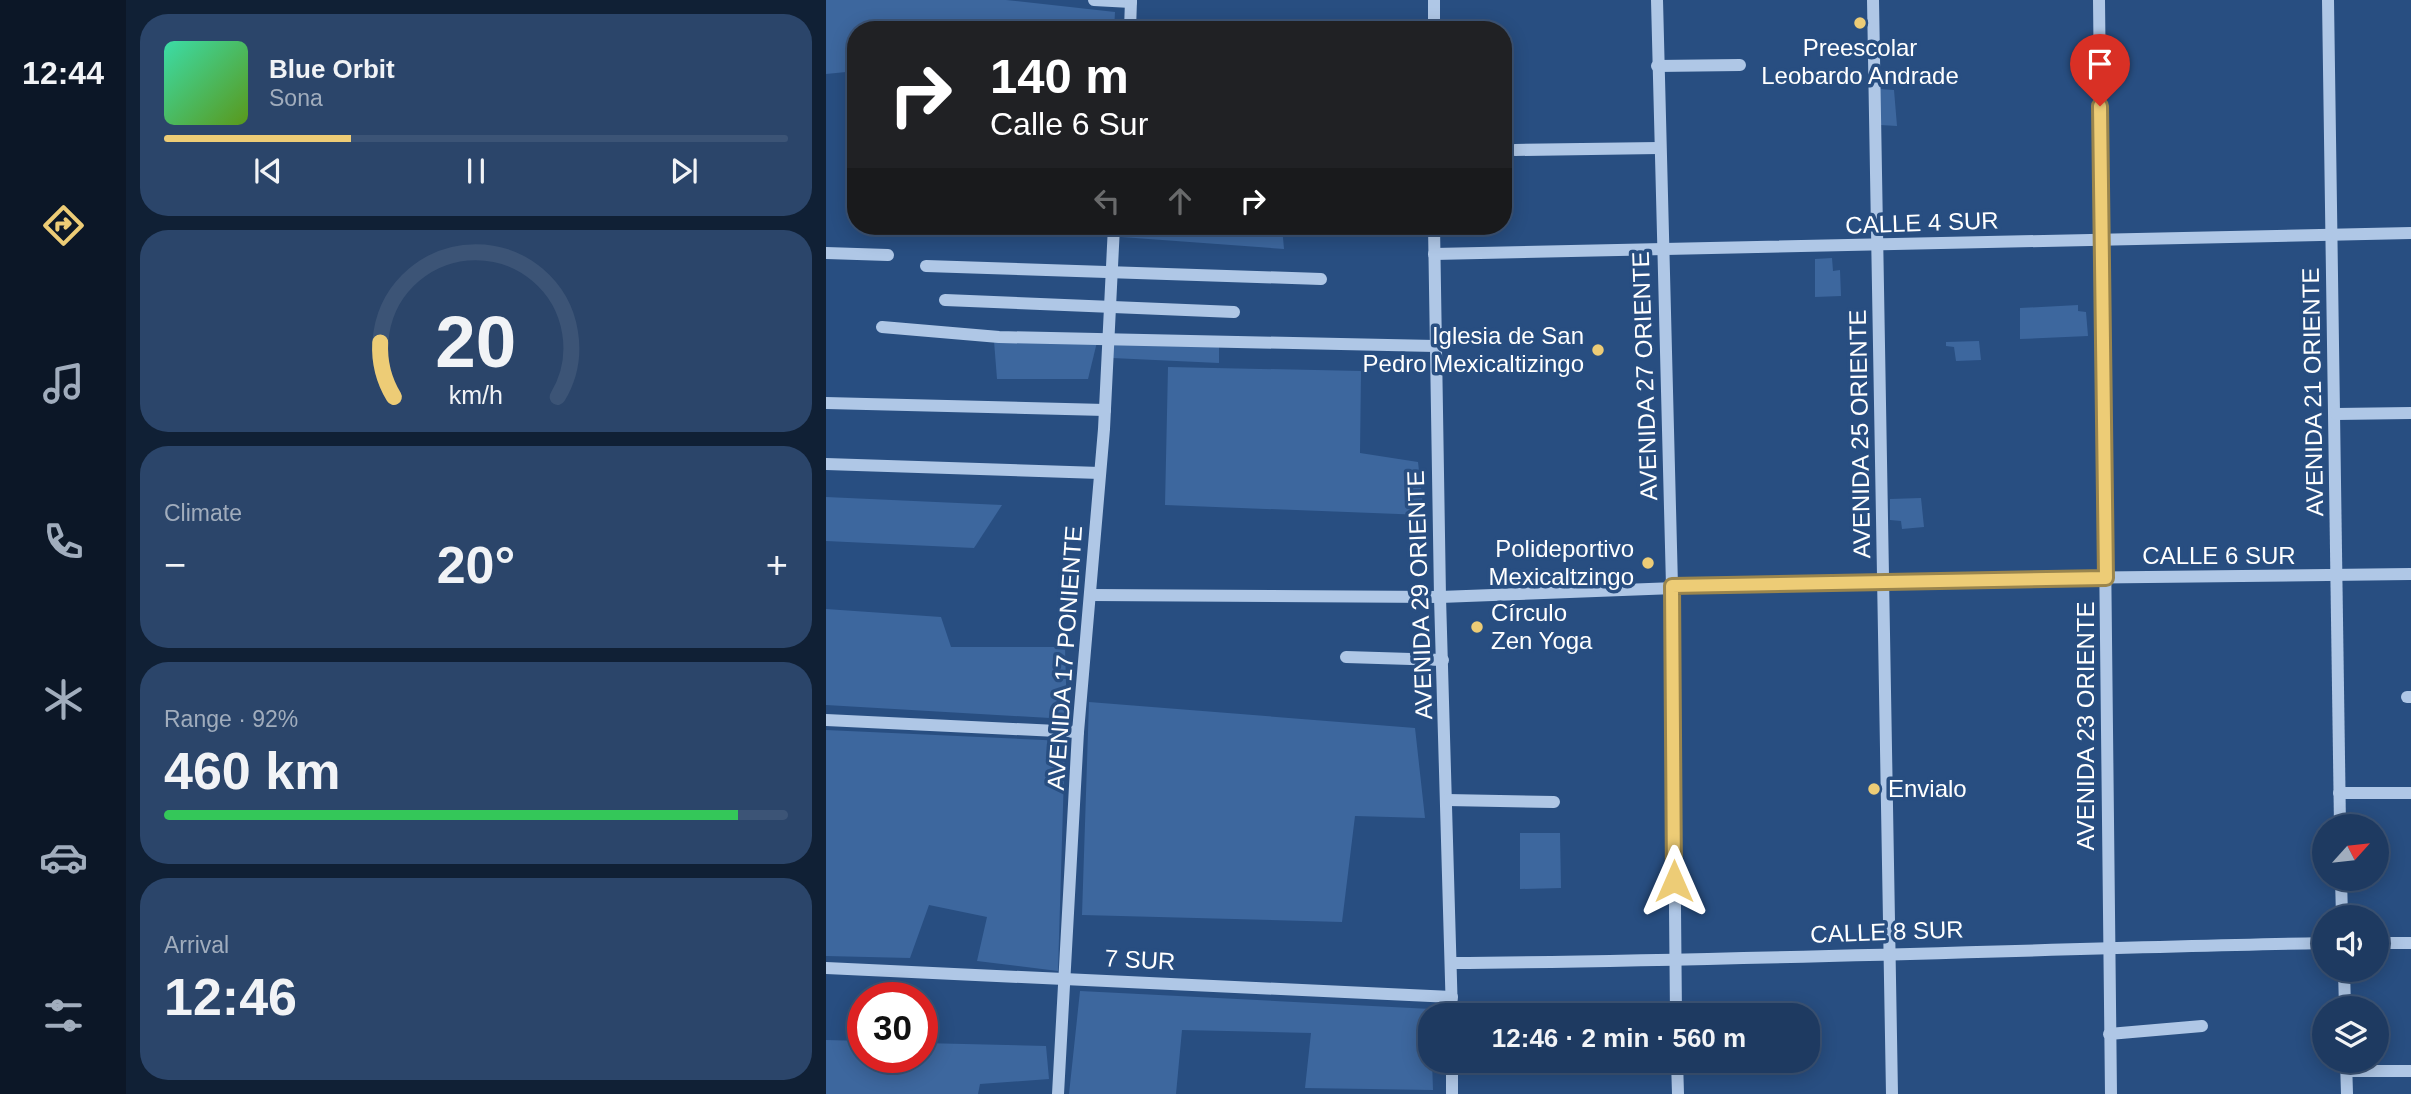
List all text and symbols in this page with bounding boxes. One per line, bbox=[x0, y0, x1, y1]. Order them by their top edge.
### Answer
marker: Preescolar Leobardo Andrade bbox=[1852, 15, 1868, 31]
place label: Preescolar Leobardo Andrade bbox=[1761, 34, 1959, 89]
pin bbox=[2070, 34, 2130, 106]
icon: arrive bbox=[2081, 45, 2119, 83]
icon: right bbox=[875, 49, 966, 140]
text: 140 m bbox=[990, 49, 1129, 103]
text: Blue Orbit bbox=[269, 54, 395, 84]
text: 12:44 bbox=[22, 55, 104, 91]
text: Sona bbox=[269, 85, 323, 111]
text: Calle 6 Sur bbox=[990, 106, 1148, 142]
icon: previous bbox=[249, 152, 287, 190]
icon: pause bbox=[457, 152, 495, 190]
icon: next bbox=[665, 152, 703, 190]
icon: left bbox=[1088, 182, 1126, 220]
icon: ahead bbox=[1161, 182, 1199, 220]
icon: right bbox=[1234, 182, 1272, 220]
icon: directions bbox=[39, 201, 88, 250]
street label: CALLE 4 SUR bbox=[1845, 206, 1999, 239]
street label: AVENIDA 27 ORIENTE bbox=[1627, 251, 1662, 501]
street label: AVENIDA 21 ORIENTE bbox=[2297, 267, 2328, 517]
text: 20 bbox=[436, 301, 516, 382]
street label: AVENIDA 25 ORIENTE bbox=[1844, 309, 1875, 559]
place label: Iglesia de San Pedro Mexicaltizingo bbox=[1363, 322, 1584, 377]
marker: Iglesia de San Pedro Mexicaltizingo bbox=[1590, 342, 1606, 358]
icon: music bbox=[39, 359, 88, 408]
text: km/h bbox=[449, 381, 503, 409]
street label: AVENIDA 29 ORIENTE bbox=[1402, 470, 1437, 720]
text: Climate bbox=[164, 500, 242, 526]
icon: phone bbox=[39, 517, 88, 566]
street label: AVENIDA 17 PONIENTE bbox=[1042, 525, 1087, 791]
place label: Polideportivo Mexicaltzingo bbox=[1489, 535, 1634, 590]
text: 20° bbox=[437, 536, 515, 594]
street label: CALLE 6 SUR bbox=[2142, 542, 2296, 569]
text: − bbox=[164, 544, 186, 586]
text: + bbox=[766, 544, 788, 586]
marker: Polideportivo Mexicaltzingo bbox=[1640, 555, 1656, 571]
place label: Círculo Zen Yoga bbox=[1491, 599, 1593, 654]
street label: AVENIDA 23 ORIENTE bbox=[2072, 602, 2099, 850]
marker: Círculo Zen Yoga bbox=[1469, 619, 1485, 635]
icon: climate bbox=[39, 675, 88, 724]
text: Range · 92% bbox=[164, 706, 298, 732]
text: 460 km bbox=[164, 742, 340, 800]
place label: Envialo bbox=[1888, 775, 1967, 802]
marker: Envialo bbox=[1866, 781, 1882, 797]
north arrow bbox=[2312, 814, 2389, 891]
map controls bbox=[2312, 814, 2389, 1073]
icon: car bbox=[39, 833, 88, 882]
position arrow bbox=[1637, 844, 1711, 918]
button: sound bbox=[2312, 905, 2389, 982]
street label: CALLE 8 SUR bbox=[1810, 915, 1964, 948]
text: Arrival bbox=[164, 932, 229, 958]
street label: 7 SUR bbox=[1104, 944, 1176, 975]
text: 12:46 bbox=[164, 968, 297, 1026]
speed limit sign: 30 bbox=[847, 982, 938, 1073]
icon: filters bbox=[39, 991, 88, 1040]
button: layers bbox=[2312, 996, 2389, 1073]
text: 12:46 · 2 min · 560 m bbox=[1492, 1023, 1746, 1053]

